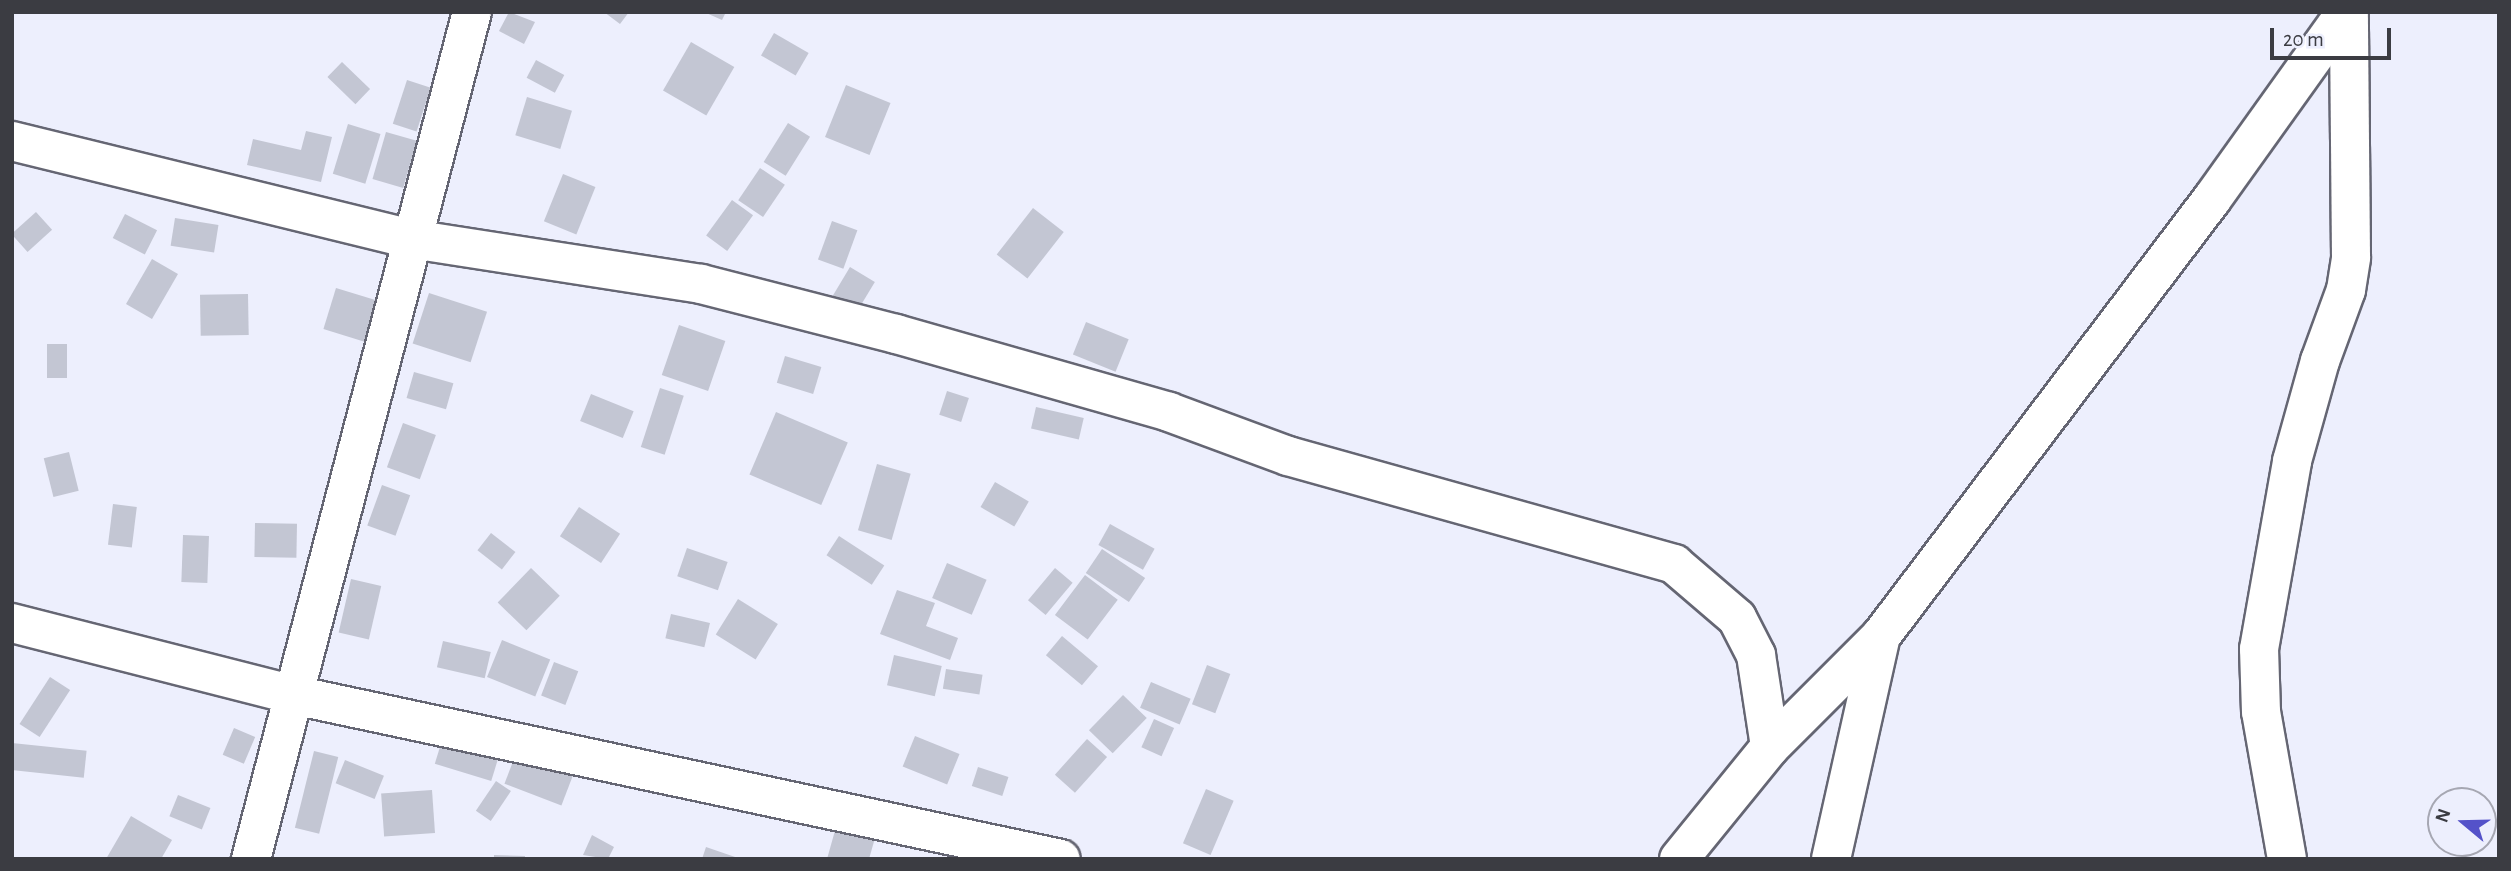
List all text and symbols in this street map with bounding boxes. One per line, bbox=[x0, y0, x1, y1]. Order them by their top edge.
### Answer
scale bar bbox=[2273, 14, 2394, 58]
text: 20 m bbox=[2283, 29, 2324, 50]
north arrow bbox=[2427, 787, 2497, 857]
text: N bbox=[2432, 806, 2455, 825]

